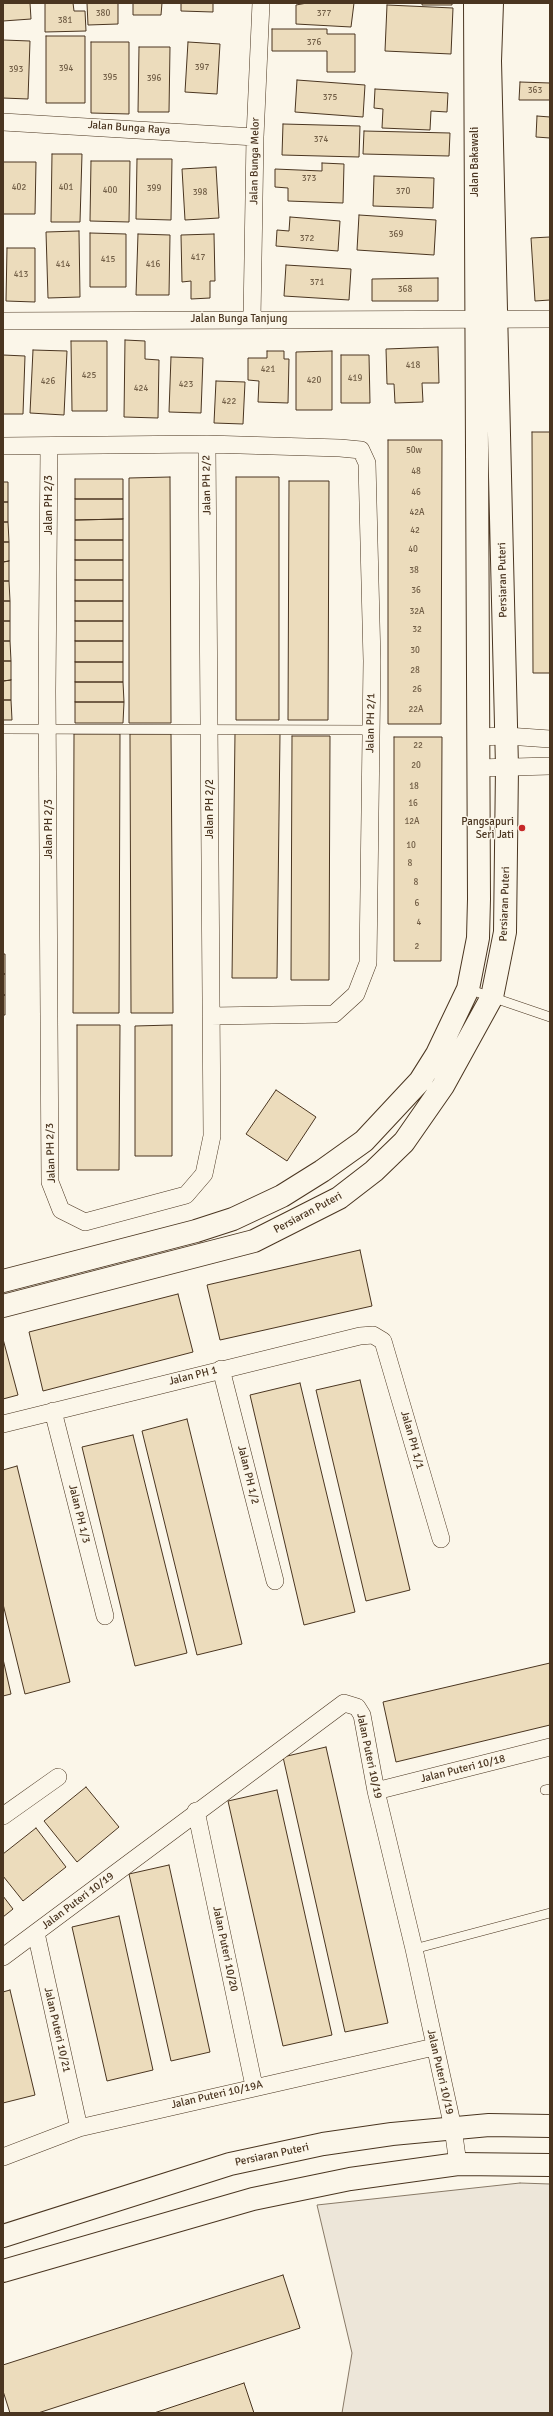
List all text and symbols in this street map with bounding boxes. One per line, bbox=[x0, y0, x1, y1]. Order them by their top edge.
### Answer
house number: 380 bbox=[96, 9, 110, 19]
house number: 377 bbox=[317, 9, 331, 19]
house number: 381 bbox=[58, 16, 72, 26]
house number: 376 bbox=[307, 38, 321, 48]
house number: 397 bbox=[195, 63, 209, 73]
house number: 394 bbox=[59, 64, 73, 74]
house number: 393 bbox=[9, 65, 23, 75]
house number: 395 bbox=[103, 73, 117, 83]
house number: 396 bbox=[147, 74, 161, 84]
house number: 363 bbox=[528, 86, 542, 96]
house number: 375 bbox=[323, 93, 337, 103]
street label: Jalan Bunga Melor bbox=[248, 117, 262, 205]
street label: Jalan Bunga Raya bbox=[87, 119, 171, 137]
street label: Jalan Bakawali bbox=[468, 127, 482, 197]
house number: 374 bbox=[314, 135, 328, 145]
house number: 373 bbox=[302, 174, 316, 184]
house number: 402 bbox=[12, 183, 26, 193]
house number: 401 bbox=[59, 183, 73, 193]
house number: 399 bbox=[147, 184, 161, 194]
house number: 400 bbox=[103, 186, 117, 196]
house number: 370 bbox=[396, 187, 410, 197]
house number: 398 bbox=[193, 188, 207, 198]
house number: 369 bbox=[389, 230, 403, 240]
house number: 372 bbox=[300, 234, 314, 244]
house number: 417 bbox=[191, 253, 205, 263]
house number: 415 bbox=[101, 255, 115, 265]
house number: 414 bbox=[56, 260, 70, 270]
house number: 416 bbox=[146, 260, 160, 270]
house number: 413 bbox=[14, 270, 28, 280]
house number: 371 bbox=[310, 278, 324, 288]
house number: 368 bbox=[398, 285, 412, 295]
street label: Jalan Bunga Tanjung bbox=[190, 312, 288, 326]
house number: 418 bbox=[406, 361, 420, 371]
house number: 421 bbox=[261, 365, 275, 375]
house number: 425 bbox=[82, 371, 96, 381]
house number: 419 bbox=[348, 374, 362, 384]
house number: 420 bbox=[307, 376, 321, 386]
house number: 426 bbox=[41, 377, 55, 387]
house number: 423 bbox=[179, 380, 193, 390]
house number: 424 bbox=[134, 384, 148, 394]
house number: 422 bbox=[222, 397, 236, 407]
house number: 50w bbox=[406, 446, 422, 456]
street label: Jalan PH 2/2 bbox=[200, 455, 214, 515]
house number: 48 bbox=[411, 467, 421, 477]
street label: Jalan PH 2/3 bbox=[42, 475, 56, 535]
house number: 46 bbox=[411, 488, 421, 498]
house number: 42A bbox=[409, 508, 425, 518]
house number: 42 bbox=[410, 526, 420, 536]
street label: Persiaran Puteri bbox=[496, 542, 510, 618]
house number: 40 bbox=[408, 545, 418, 555]
house number: 38 bbox=[409, 566, 419, 576]
house number: 36 bbox=[411, 586, 421, 596]
house number: 32A bbox=[409, 607, 425, 617]
house number: 32 bbox=[412, 625, 422, 635]
house number: 30 bbox=[410, 646, 420, 656]
house number: 28 bbox=[410, 666, 420, 676]
house number: 26 bbox=[412, 685, 422, 695]
street label: Jalan PH 2/1 bbox=[364, 693, 378, 753]
house number: 22A bbox=[408, 705, 424, 715]
house number: 22 bbox=[413, 741, 423, 751]
house number: 20 bbox=[411, 761, 421, 771]
street label: Jalan PH 2/2 bbox=[203, 779, 217, 839]
house number: 18 bbox=[409, 782, 419, 792]
street label: Jalan PH 2/3 bbox=[42, 799, 56, 859]
house number: 16 bbox=[408, 799, 418, 809]
place label: Pangsapuri Seri Jati bbox=[461, 815, 514, 841]
house number: 12A bbox=[404, 817, 420, 827]
marker: Pangsapuri Seri Jati bbox=[517, 823, 527, 833]
house number: 10 bbox=[406, 841, 416, 851]
house number: 8 bbox=[408, 859, 412, 869]
street label: Persiaran Puteri bbox=[497, 866, 513, 942]
house number: 8 bbox=[414, 878, 418, 888]
house number: 6 bbox=[415, 899, 419, 909]
house number: 4 bbox=[417, 918, 421, 928]
house number: 2 bbox=[415, 942, 419, 952]
street label: Jalan PH 2/3 bbox=[43, 1123, 59, 1183]
street label: Persiaran Puteri bbox=[272, 1189, 344, 1237]
street label: Jalan PH 1 bbox=[167, 1364, 219, 1388]
street label: Jalan PH 1/1 bbox=[397, 1409, 427, 1471]
street label: Jalan PH 1/2 bbox=[234, 1444, 262, 1506]
street label: Jalan PH 1/3 bbox=[65, 1483, 93, 1545]
street label: Jalan Puteri 10/19 bbox=[354, 1712, 384, 1800]
street label: Jalan Puteri 10/18 bbox=[419, 1752, 507, 1786]
street label: Jalan Puteri 10/19 bbox=[39, 1870, 117, 1932]
street label: Jalan Puteri 10/20 bbox=[210, 1905, 240, 1993]
street label: Jalan Puteri 10/21 bbox=[41, 1986, 73, 2074]
street label: Jalan Puteri 10/19 bbox=[424, 2028, 456, 2116]
street label: Jalan Puteri 10/19A bbox=[170, 2078, 264, 2112]
street label: Persiaran Puteri bbox=[234, 2141, 310, 2169]

